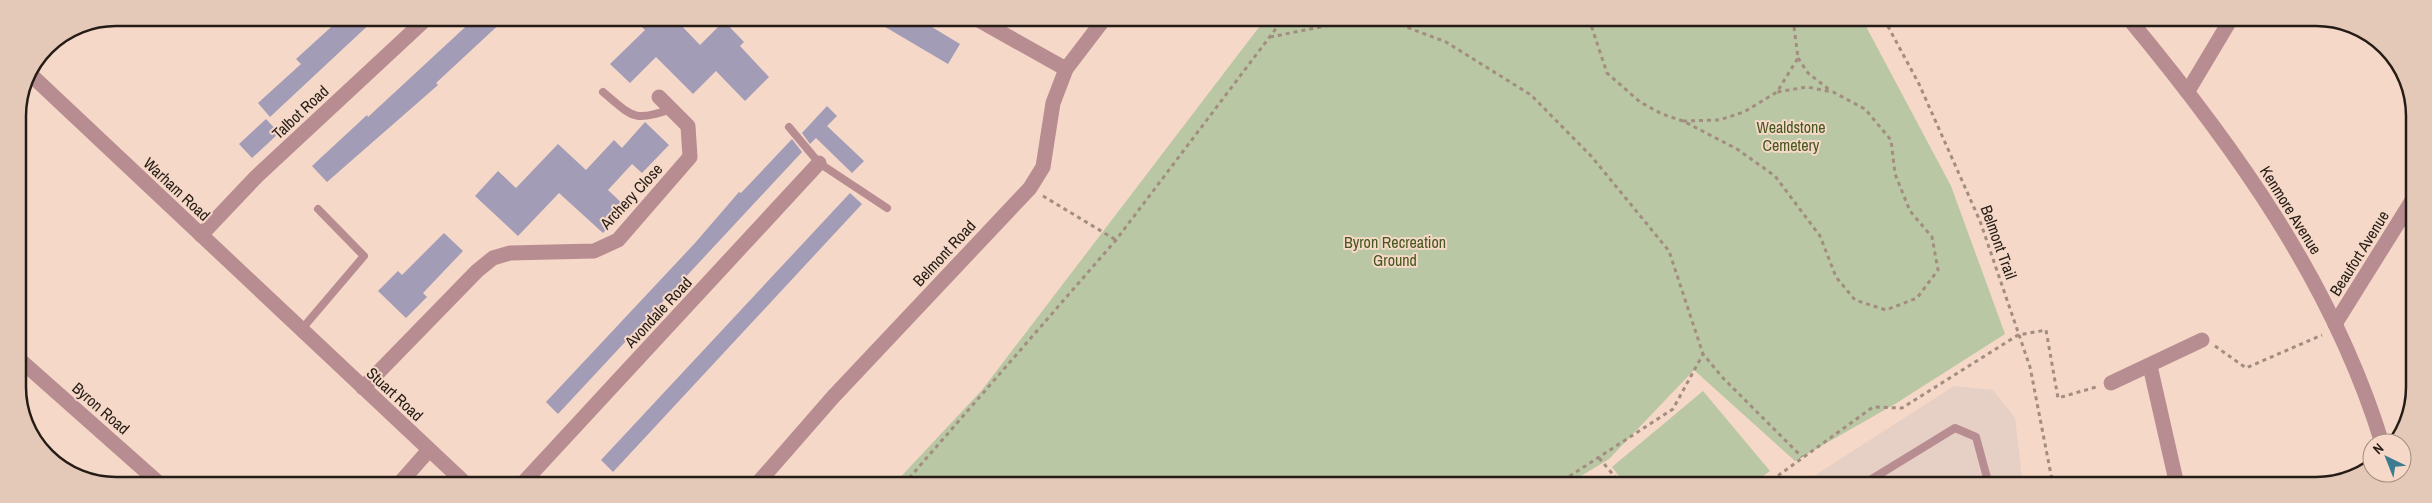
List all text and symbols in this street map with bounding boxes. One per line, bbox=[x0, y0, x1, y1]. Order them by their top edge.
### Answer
street label: Talbot Road bbox=[267, 80, 333, 144]
park label: Wealdstone Cemetery bbox=[1756, 116, 1826, 156]
street label: Warham Road bbox=[139, 152, 215, 226]
street label: Archery Close bbox=[594, 158, 667, 234]
street label: Kenmore Avenue bbox=[2255, 162, 2327, 258]
street label: Belmont Trail bbox=[1975, 202, 2023, 282]
street label: Beaufort Avenue bbox=[2324, 206, 2394, 300]
street label: Belmont Road bbox=[908, 215, 980, 291]
park label: Byron Recreation Ground bbox=[1344, 231, 1446, 271]
street label: Avondale Road bbox=[619, 272, 697, 353]
street label: Stuart Road bbox=[362, 362, 428, 426]
street label: Byron Road bbox=[68, 377, 134, 439]
north arrow bbox=[2362, 433, 2412, 483]
text: N bbox=[2369, 439, 2387, 458]

